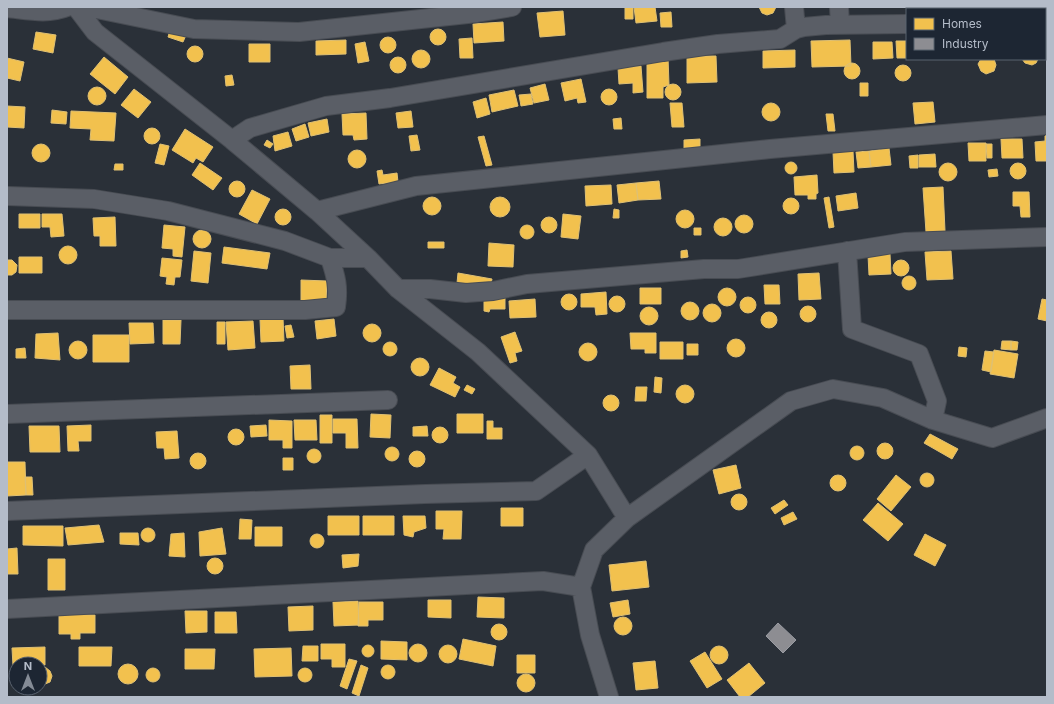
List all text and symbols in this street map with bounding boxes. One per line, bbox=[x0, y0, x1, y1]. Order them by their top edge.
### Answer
legend bbox=[906, 8, 1046, 60]
text: Homes bbox=[942, 16, 982, 31]
text: Industry bbox=[942, 36, 989, 51]
north arrow bbox=[8, 656, 48, 696]
text: N bbox=[24, 659, 32, 673]

